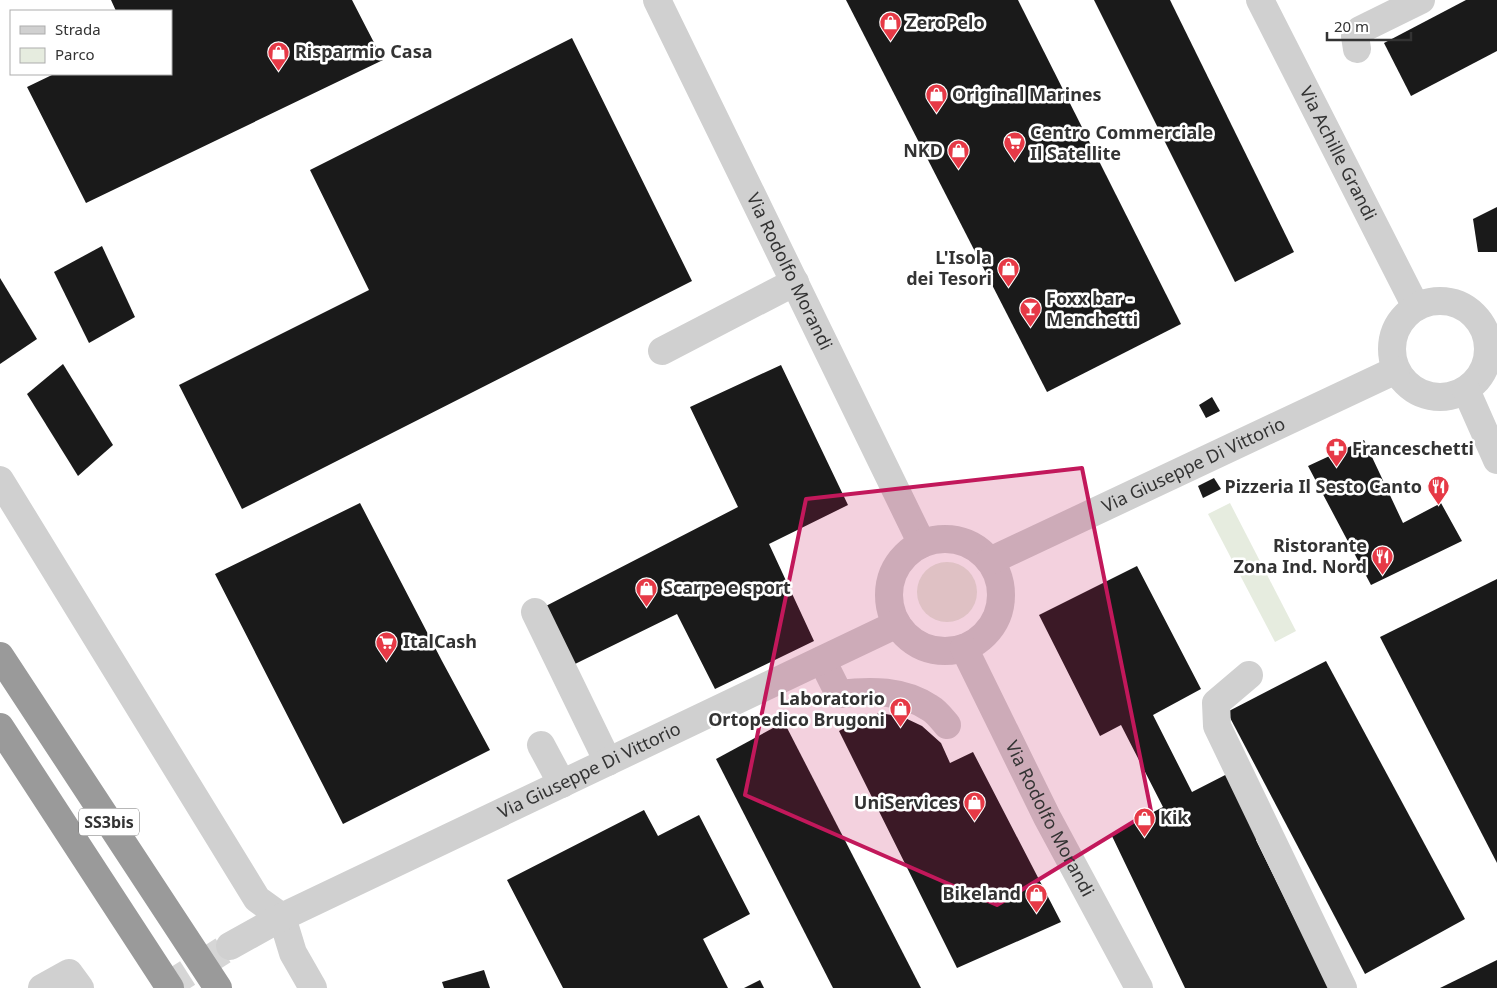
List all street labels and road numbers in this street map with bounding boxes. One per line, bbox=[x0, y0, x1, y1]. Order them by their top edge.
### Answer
street label: Via Achille Grandi bbox=[1295, 82, 1383, 224]
street label: Via Rodolfo Morandi bbox=[742, 188, 839, 354]
street label: Via Giuseppe Di Vittorio bbox=[1098, 411, 1289, 518]
street label: Via Giuseppe Di Vittorio bbox=[494, 716, 684, 823]
street label: Via Rodolfo Morandi bbox=[1000, 737, 1100, 900]
road number: SS3bis bbox=[79, 809, 139, 836]

